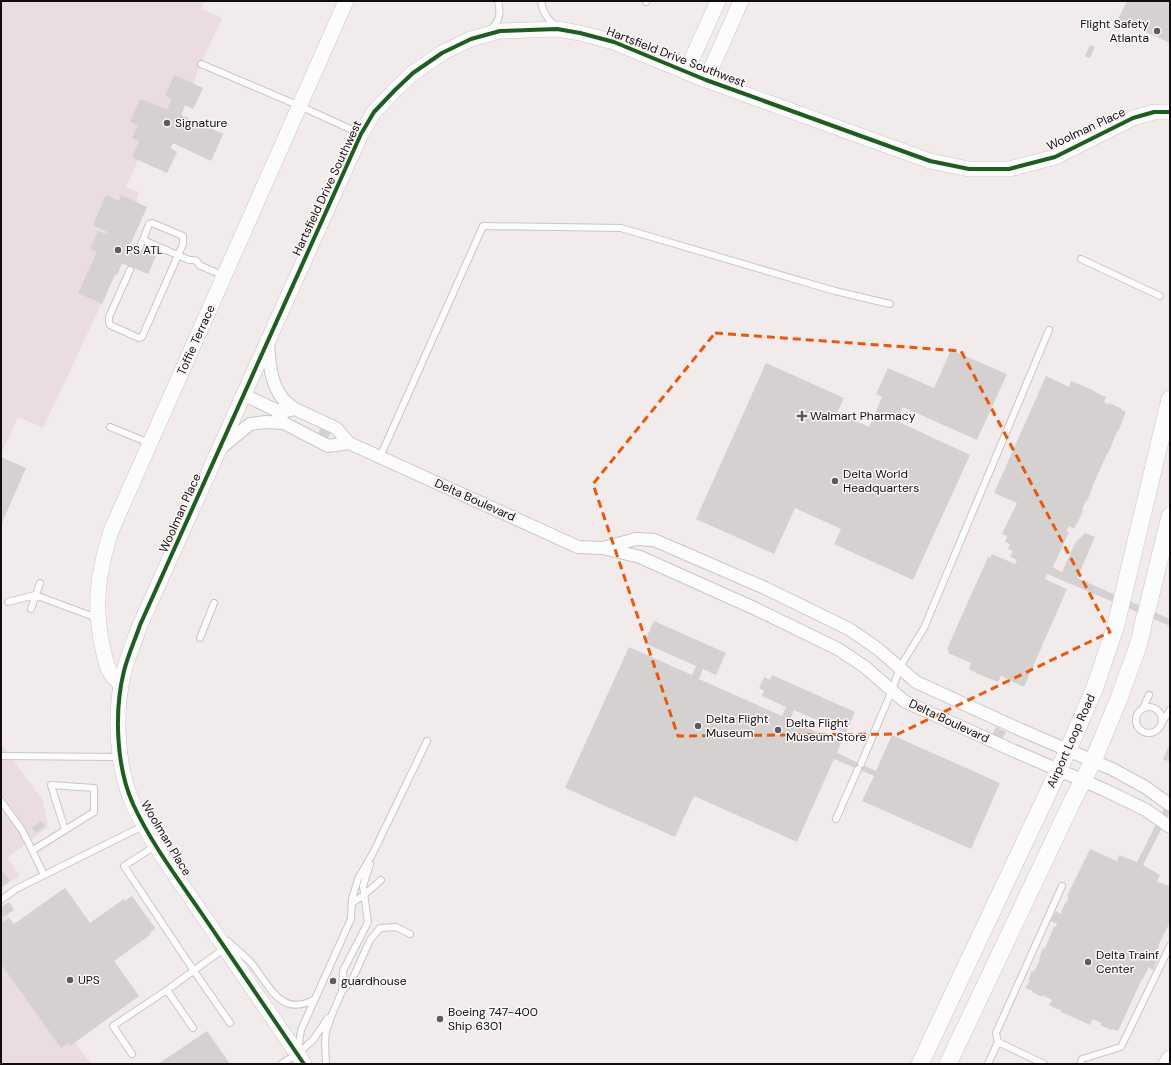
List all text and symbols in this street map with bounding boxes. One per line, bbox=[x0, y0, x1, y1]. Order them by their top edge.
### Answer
place label: Flight Safety Atlanta bbox=[1080, 16, 1149, 46]
street label: Hartsfield Drive Southwest bbox=[604, 23, 748, 91]
marker: Flight Safety Atlanta bbox=[1152, 26, 1162, 36]
street label: Woolman Place bbox=[1044, 104, 1128, 154]
place label: Signature bbox=[175, 115, 228, 131]
marker: Signature bbox=[162, 118, 172, 128]
street label: Hartsfield Drive Southwest bbox=[289, 118, 365, 258]
place label: PS ATL bbox=[126, 242, 163, 258]
marker: PS ATL bbox=[113, 245, 123, 255]
street label: Toffie Terrace bbox=[173, 302, 219, 378]
place label: Walmart Pharmacy bbox=[810, 408, 916, 424]
marker: Walmart Pharmacy bbox=[797, 411, 807, 421]
place label: Delta World Headquarters bbox=[843, 466, 919, 496]
street label: Woolman Place bbox=[155, 471, 205, 555]
street label: Delta Boulevard bbox=[432, 475, 518, 525]
marker: Delta World Headquarters bbox=[830, 476, 840, 486]
street label: Airport Loop Road bbox=[1043, 692, 1099, 790]
street label: Delta Boulevard bbox=[906, 695, 992, 747]
place label: Delta Flight Museum bbox=[706, 711, 769, 741]
place label: Delta Flight Museum Store bbox=[786, 715, 866, 745]
marker: Delta Flight Museum bbox=[693, 721, 703, 731]
marker: Delta Flight Museum Store bbox=[773, 725, 783, 735]
street label: Woolman Place bbox=[137, 797, 195, 879]
place label: Delta Trainf Center bbox=[1096, 947, 1159, 977]
marker: Delta Trainf Center bbox=[1083, 957, 1093, 967]
place label: UPS bbox=[78, 972, 100, 988]
place label: guardhouse bbox=[341, 973, 407, 989]
marker: UPS bbox=[65, 975, 75, 985]
marker: guardhouse bbox=[328, 976, 338, 986]
place label: Boeing 747-400 Ship 6301 bbox=[448, 1004, 538, 1034]
marker: Boeing 747-400 Ship 6301 bbox=[435, 1014, 445, 1024]

